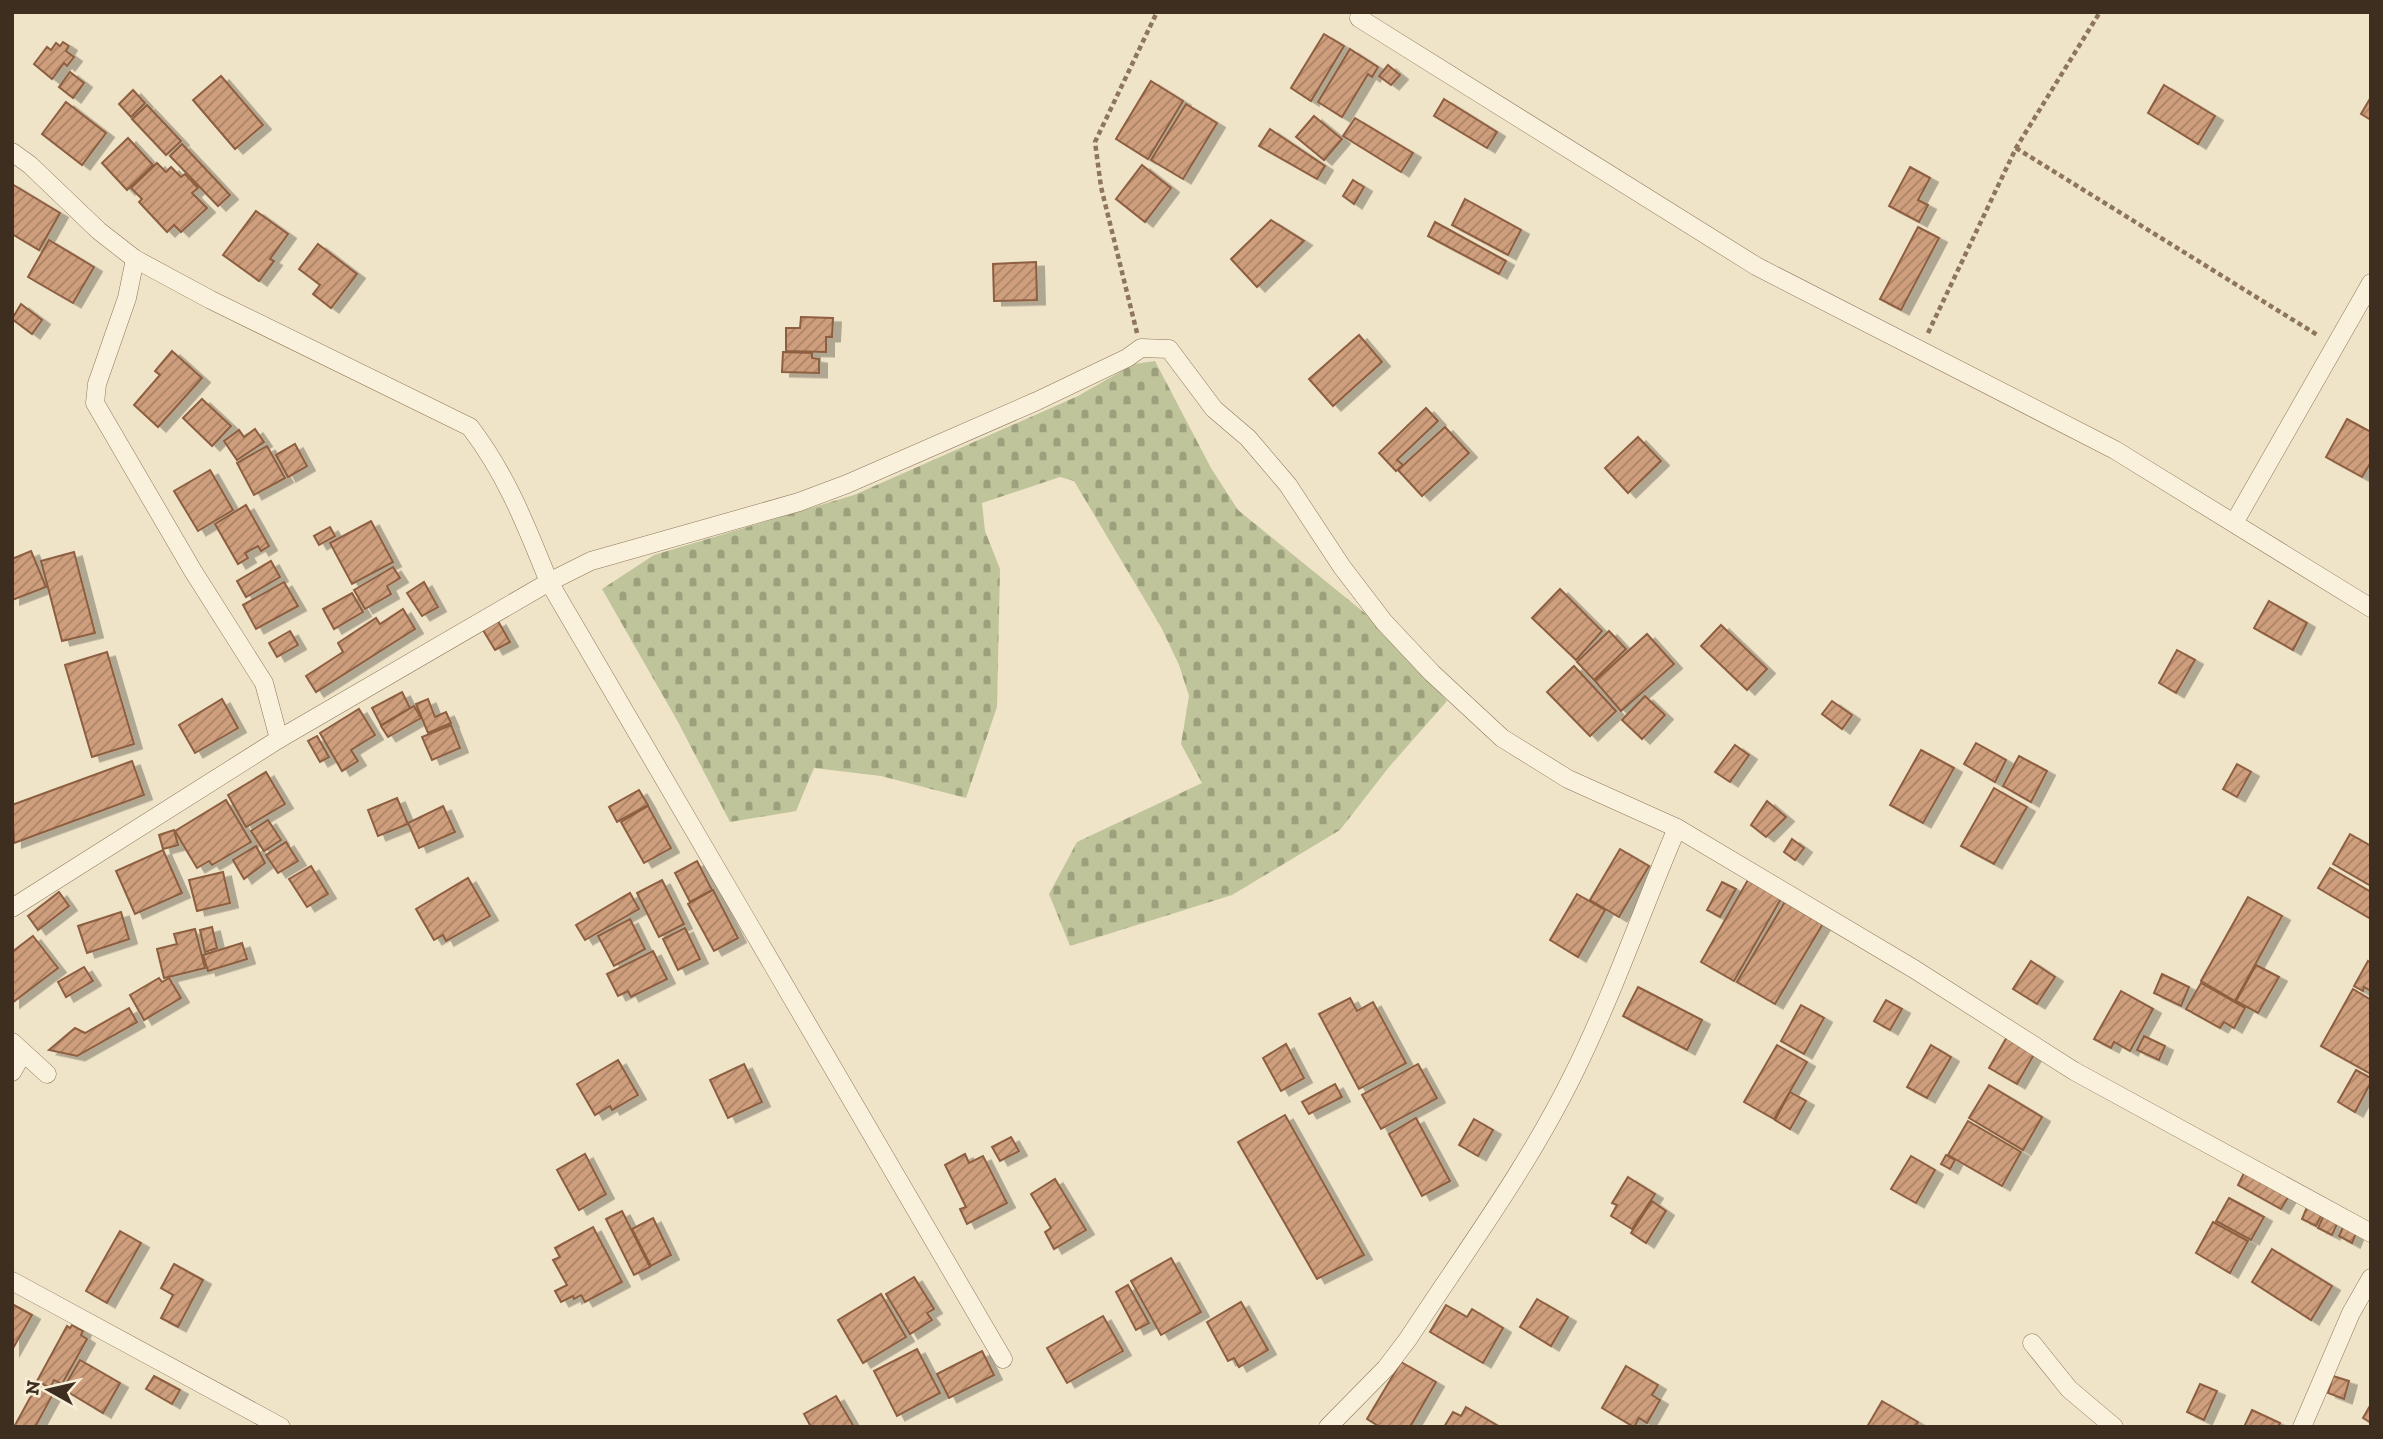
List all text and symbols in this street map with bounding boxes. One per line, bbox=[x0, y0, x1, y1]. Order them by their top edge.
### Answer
north arrow bbox=[14, 1355, 84, 1425]
text: N bbox=[20, 1379, 45, 1396]

